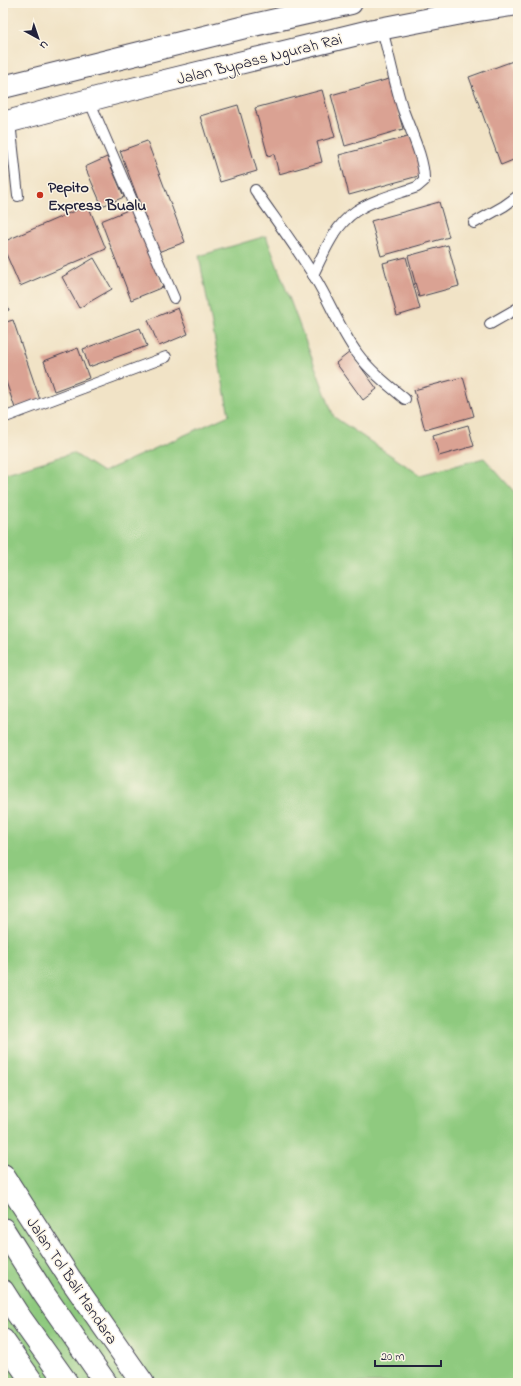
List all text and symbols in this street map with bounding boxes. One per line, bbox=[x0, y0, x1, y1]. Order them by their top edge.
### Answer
north arrow bbox=[18, 18, 58, 58]
street label: Jalan Bypass Ngurah Rai bbox=[174, 28, 345, 92]
text: U bbox=[36, 37, 52, 53]
place label: Pepito Express Bualu bbox=[48, 176, 146, 218]
marker: Pepito Express Bualu bbox=[35, 190, 45, 200]
street label: Jalan Tol Bali Mandara bbox=[20, 1213, 123, 1350]
scale bar bbox=[375, 1342, 441, 1368]
text: 20 m bbox=[381, 1348, 404, 1366]

